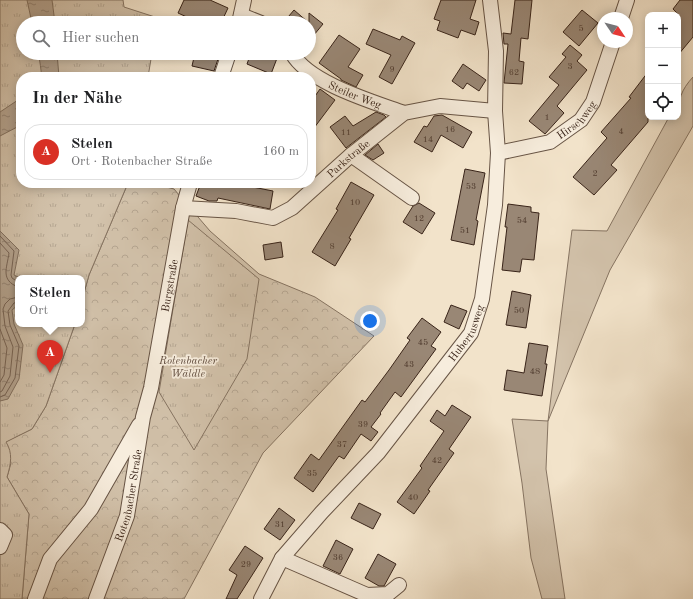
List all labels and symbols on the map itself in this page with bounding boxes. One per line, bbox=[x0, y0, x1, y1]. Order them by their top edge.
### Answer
north arrow bbox=[597, 12, 633, 48]
house number: 5 bbox=[578, 24, 584, 33]
house number: 3 bbox=[567, 62, 573, 71]
house number: 9 bbox=[389, 65, 395, 74]
house number: 62 bbox=[509, 68, 519, 77]
street label: Steiler Weg bbox=[326, 80, 383, 112]
street label: Hirschweg bbox=[555, 99, 599, 142]
house number: 1 bbox=[544, 113, 550, 122]
house number: 16 bbox=[445, 125, 455, 134]
house number: 4 bbox=[618, 127, 624, 136]
house number: 11 bbox=[341, 128, 351, 137]
house number: 14 bbox=[423, 135, 433, 144]
street label: Parkstraße bbox=[326, 138, 372, 181]
house number: 2 bbox=[592, 169, 598, 178]
house number: 53 bbox=[466, 182, 476, 191]
house number: 10 bbox=[350, 198, 360, 207]
house number: 12 bbox=[414, 214, 424, 223]
house number: 54 bbox=[517, 216, 527, 225]
house number: 51 bbox=[460, 226, 470, 235]
house number: 8 bbox=[329, 242, 335, 251]
street label: Burgstraße bbox=[161, 259, 181, 313]
street label: Hubertusweg bbox=[447, 304, 487, 364]
house number: 50 bbox=[514, 306, 524, 315]
your location bbox=[360, 311, 380, 331]
house number: 45 bbox=[418, 338, 428, 347]
pin: A bbox=[37, 340, 63, 373]
park label: Rotenbacher Wäldle bbox=[158, 356, 217, 380]
house number: 43 bbox=[404, 360, 414, 369]
house number: 48 bbox=[530, 367, 540, 376]
house number: 39 bbox=[358, 420, 368, 429]
house number: 37 bbox=[337, 440, 347, 449]
street label: Rotenbacher Straße bbox=[114, 449, 145, 543]
house number: 42 bbox=[432, 456, 442, 465]
house number: 35 bbox=[307, 469, 317, 478]
house number: 40 bbox=[408, 493, 418, 502]
house number: 31 bbox=[275, 520, 285, 529]
house number: 36 bbox=[333, 553, 343, 562]
house number: 29 bbox=[241, 560, 251, 569]

